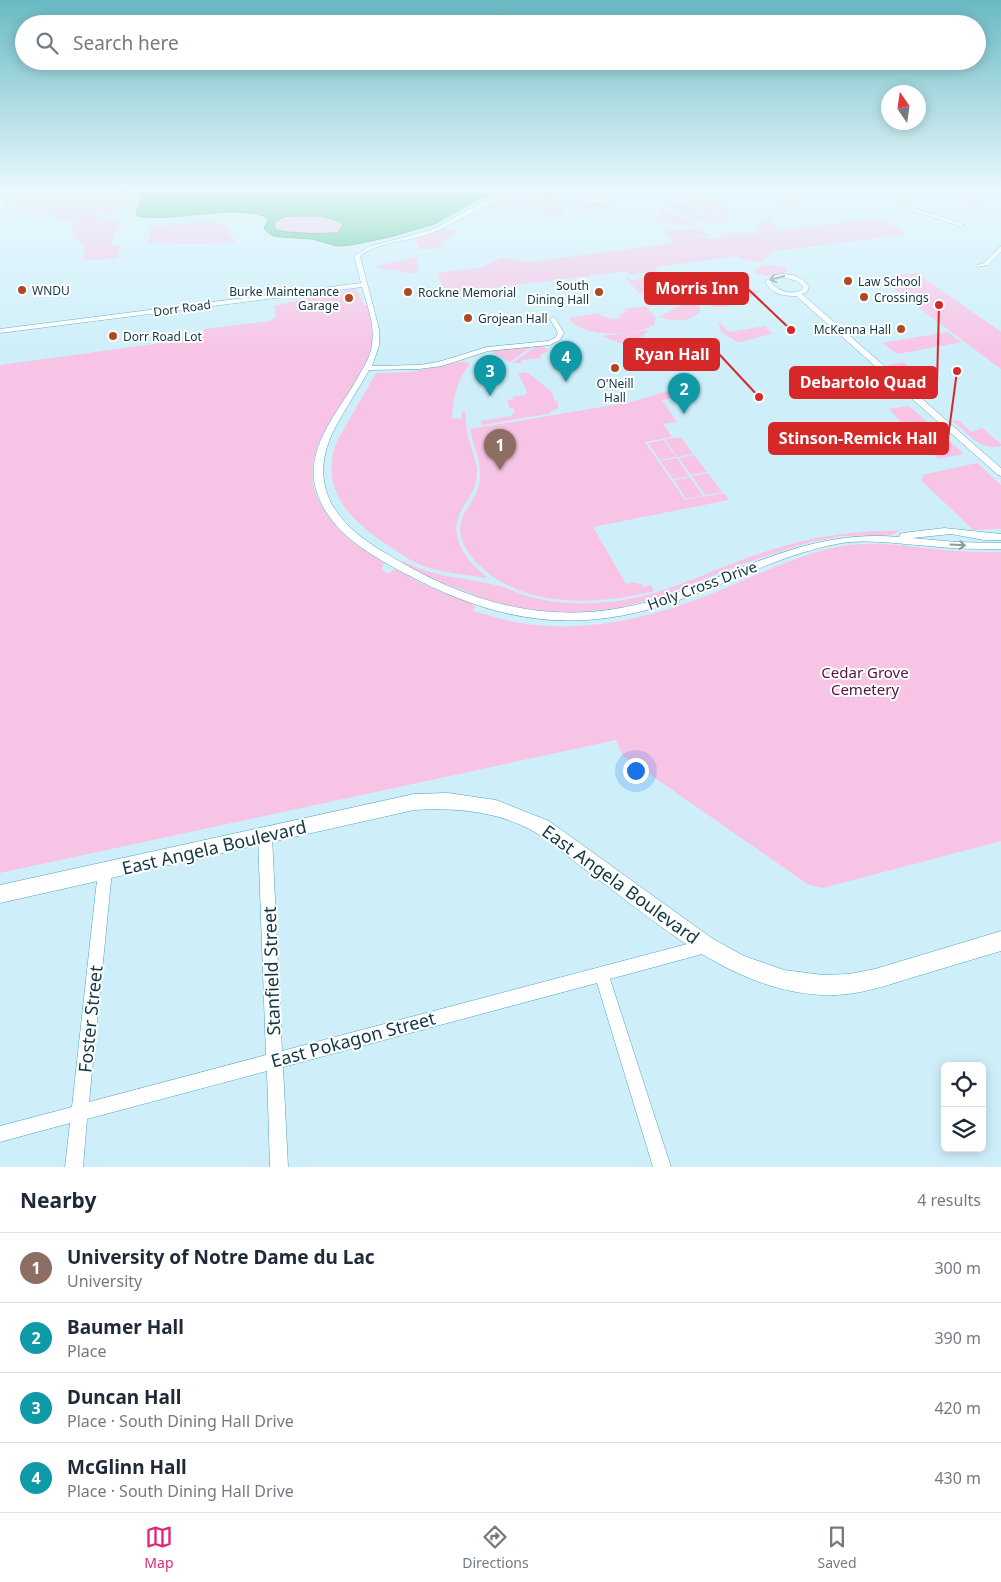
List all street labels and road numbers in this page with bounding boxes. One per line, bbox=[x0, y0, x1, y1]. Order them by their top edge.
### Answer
street label: Dorr Road bbox=[152, 296, 212, 320]
street label: Holy Cross Drive bbox=[644, 556, 760, 614]
street label: East Angela Boulevard bbox=[119, 814, 309, 880]
street label: East Angela Boulevard bbox=[538, 819, 704, 949]
street label: Stanfield Street bbox=[257, 906, 285, 1036]
street label: Foster Street bbox=[72, 964, 108, 1074]
street label: East Pokagon Street bbox=[268, 1005, 438, 1073]

